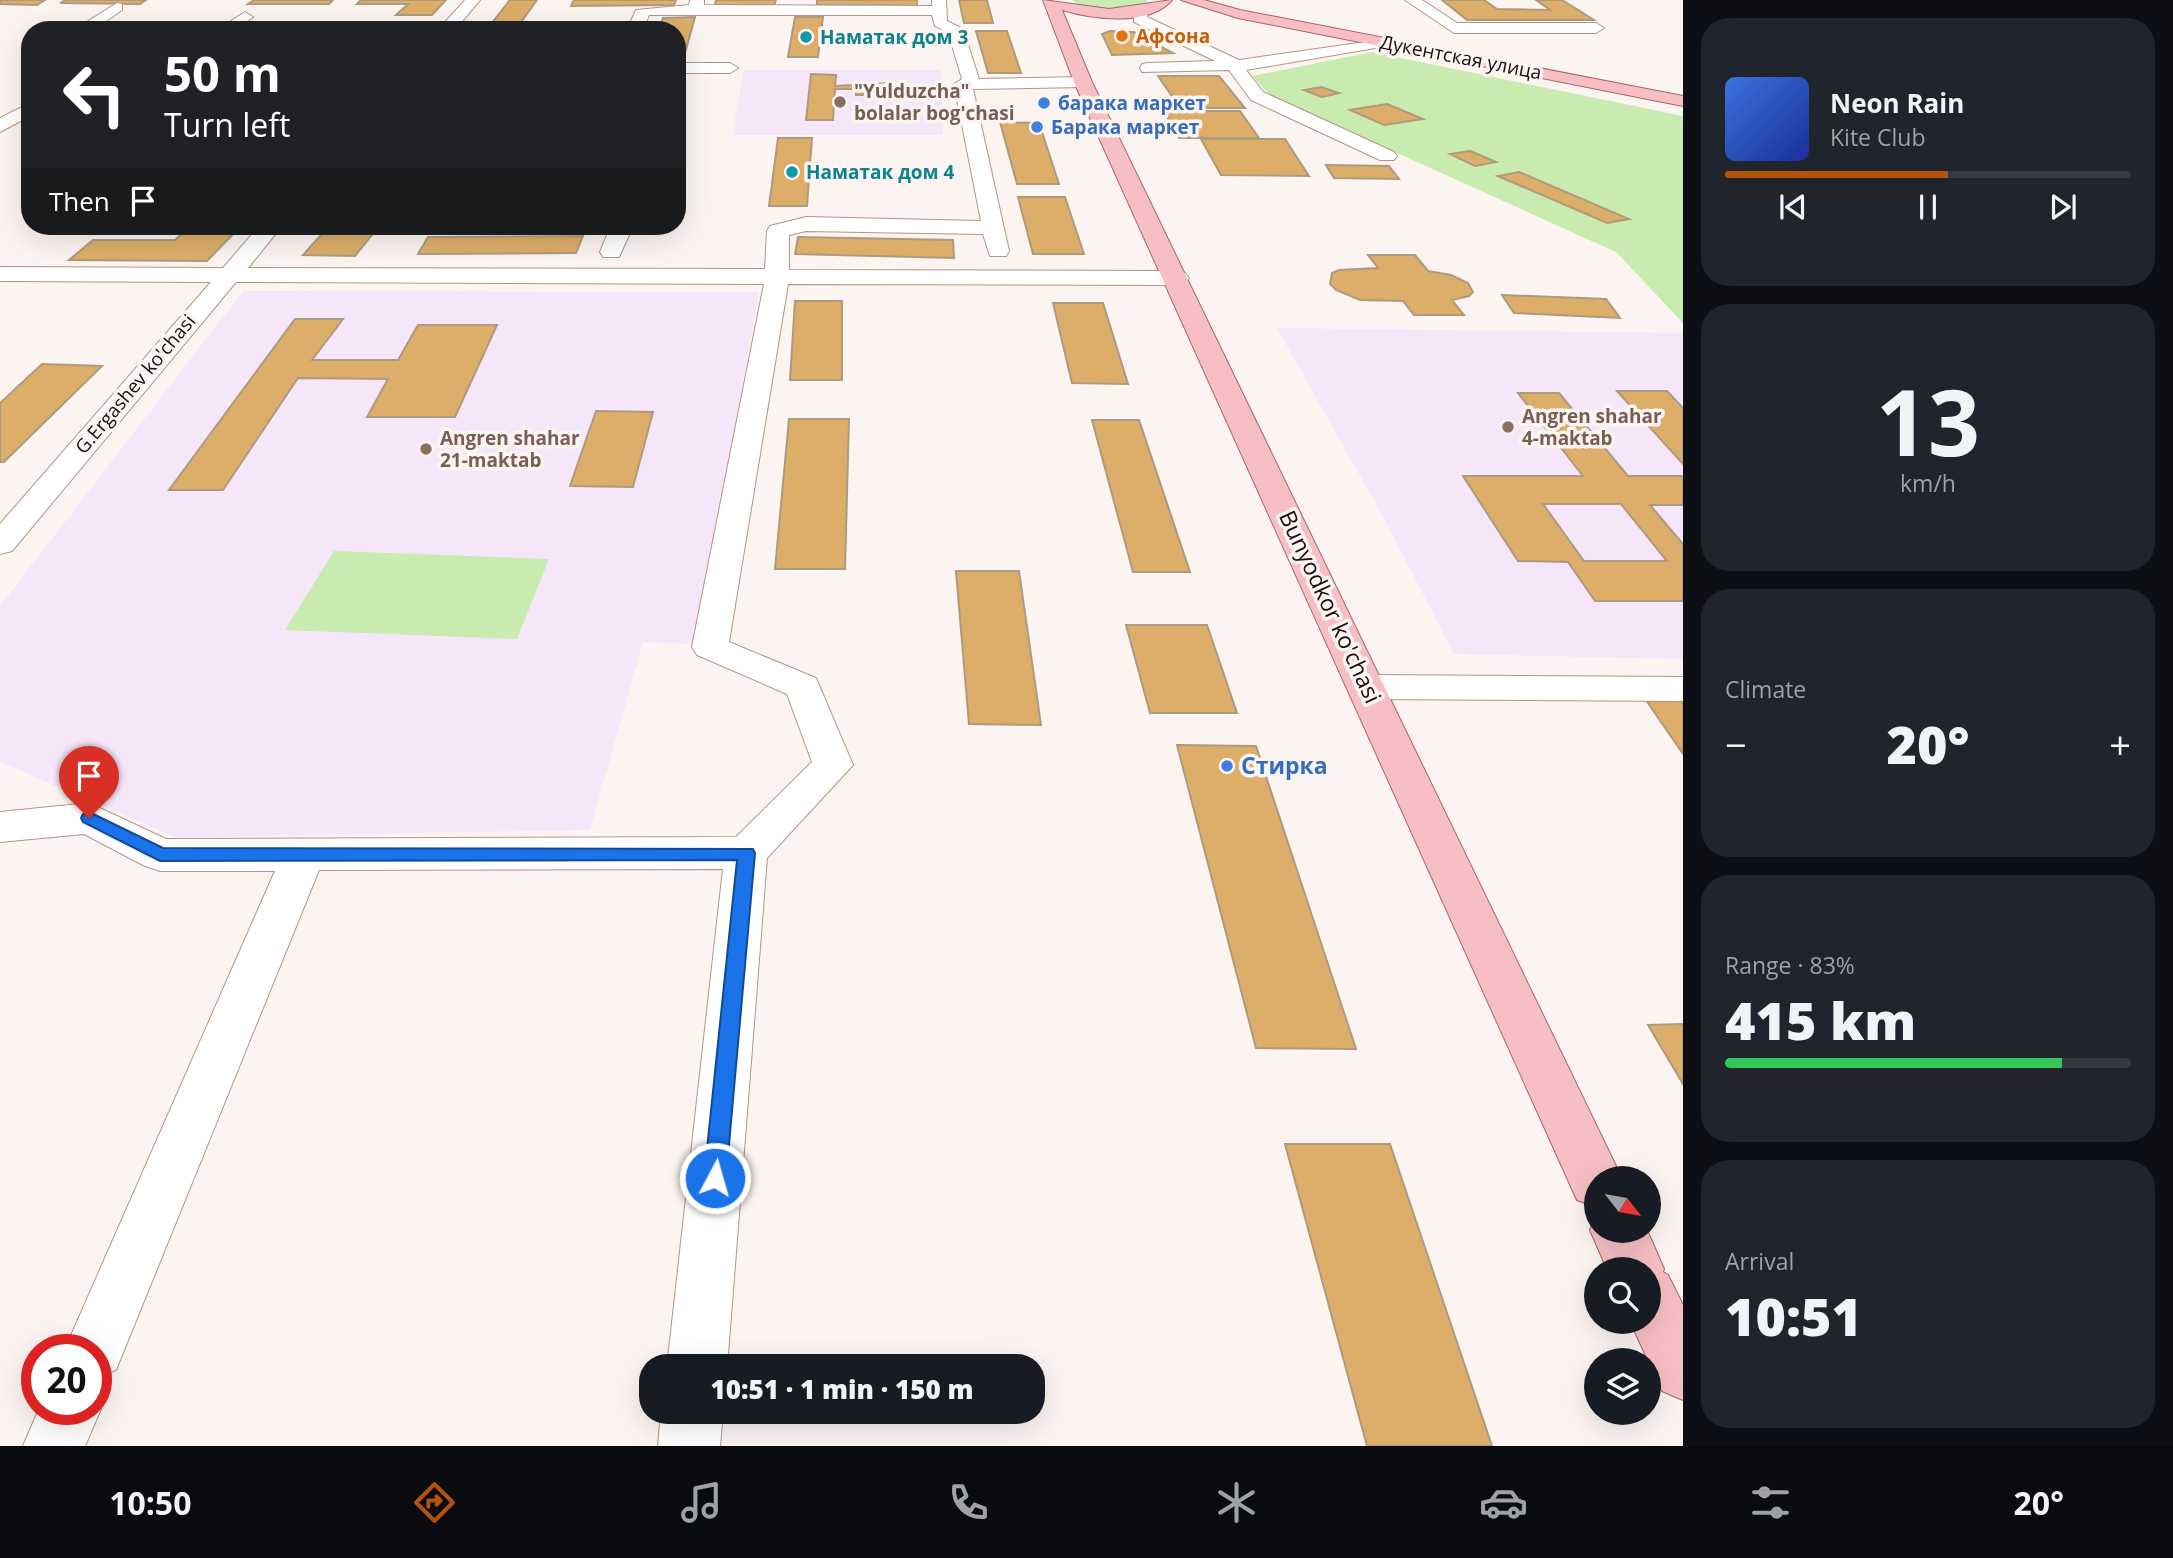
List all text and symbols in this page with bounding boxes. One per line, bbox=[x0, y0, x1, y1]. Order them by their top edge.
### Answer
place label: Афсона bbox=[1136, 23, 1210, 49]
place label: Наматак дом 3 bbox=[820, 24, 969, 50]
marker: Афсона bbox=[1114, 28, 1130, 44]
marker: Наматак дом 3 bbox=[798, 29, 814, 45]
street label: Дукентская улица bbox=[1378, 29, 1544, 85]
text: 50 m bbox=[164, 40, 281, 106]
icon: left bbox=[49, 49, 140, 140]
place label: "Yulduzcha" bolalar bog'chasi bbox=[854, 78, 1014, 126]
text: Neon Rain bbox=[1830, 85, 1964, 121]
place label: барака маркет bbox=[1058, 90, 1206, 116]
marker: "Yulduzcha" bolalar bog'chasi bbox=[832, 94, 848, 110]
marker: барака маркет bbox=[1036, 95, 1052, 111]
text: Turn left bbox=[164, 103, 290, 146]
place label: Барака маркет bbox=[1051, 114, 1200, 140]
marker: Барака маркет bbox=[1029, 119, 1045, 135]
text: Kite Club bbox=[1830, 121, 1925, 153]
place label: Наматак дом 4 bbox=[806, 159, 955, 185]
marker: Наматак дом 4 bbox=[784, 164, 800, 180]
icon: arrive bbox=[124, 182, 162, 220]
text: Then bbox=[49, 183, 110, 219]
icon: previous bbox=[1774, 188, 1812, 226]
icon: pause bbox=[1909, 188, 1947, 226]
icon: next bbox=[2044, 188, 2082, 226]
street label: G.Ergashev ko'chasi bbox=[69, 309, 201, 459]
text: 13 bbox=[1876, 359, 1980, 483]
place label: Angren shahar 4-maktab bbox=[1522, 403, 1662, 451]
marker: Angren shahar 4-maktab bbox=[1500, 419, 1516, 435]
place label: Angren shahar 21-maktab bbox=[440, 425, 580, 473]
marker: Angren shahar 21-maktab bbox=[418, 441, 434, 457]
text: km/h bbox=[1900, 467, 1956, 499]
street label: Bunyodkor ko'chasi bbox=[1272, 505, 1390, 708]
text: Climate bbox=[1725, 673, 1806, 705]
text: 20° bbox=[1887, 708, 1969, 779]
text: − bbox=[1725, 718, 1747, 770]
text: + bbox=[2109, 718, 2131, 770]
pin bbox=[59, 746, 119, 818]
place label: Стирка bbox=[1241, 749, 1328, 781]
icon: arrive bbox=[70, 757, 108, 795]
marker: Стирка bbox=[1219, 758, 1235, 774]
text: Range · 83% bbox=[1725, 949, 1855, 981]
text: 415 km bbox=[1725, 984, 1916, 1055]
position arrow bbox=[678, 1141, 752, 1215]
north arrow bbox=[1584, 1166, 1661, 1242]
map controls bbox=[1584, 1166, 1661, 1425]
text: Arrival bbox=[1725, 1245, 1794, 1277]
button: search bbox=[1584, 1257, 1661, 1334]
text: 10:51 bbox=[1725, 1280, 1862, 1351]
speed limit sign: 20 bbox=[21, 1334, 112, 1425]
button: layers bbox=[1584, 1348, 1661, 1425]
text: 10:51 · 1 min · 150 m bbox=[711, 1371, 973, 1407]
icon: directions bbox=[410, 1478, 459, 1527]
icon: music bbox=[677, 1478, 726, 1527]
icon: phone bbox=[944, 1478, 993, 1527]
icon: climate bbox=[1212, 1478, 1261, 1527]
icon: car bbox=[1479, 1478, 1528, 1527]
icon: filters bbox=[1746, 1478, 1795, 1527]
text: 10:50 bbox=[109, 1481, 191, 1524]
text: 20° bbox=[2014, 1481, 2064, 1524]

